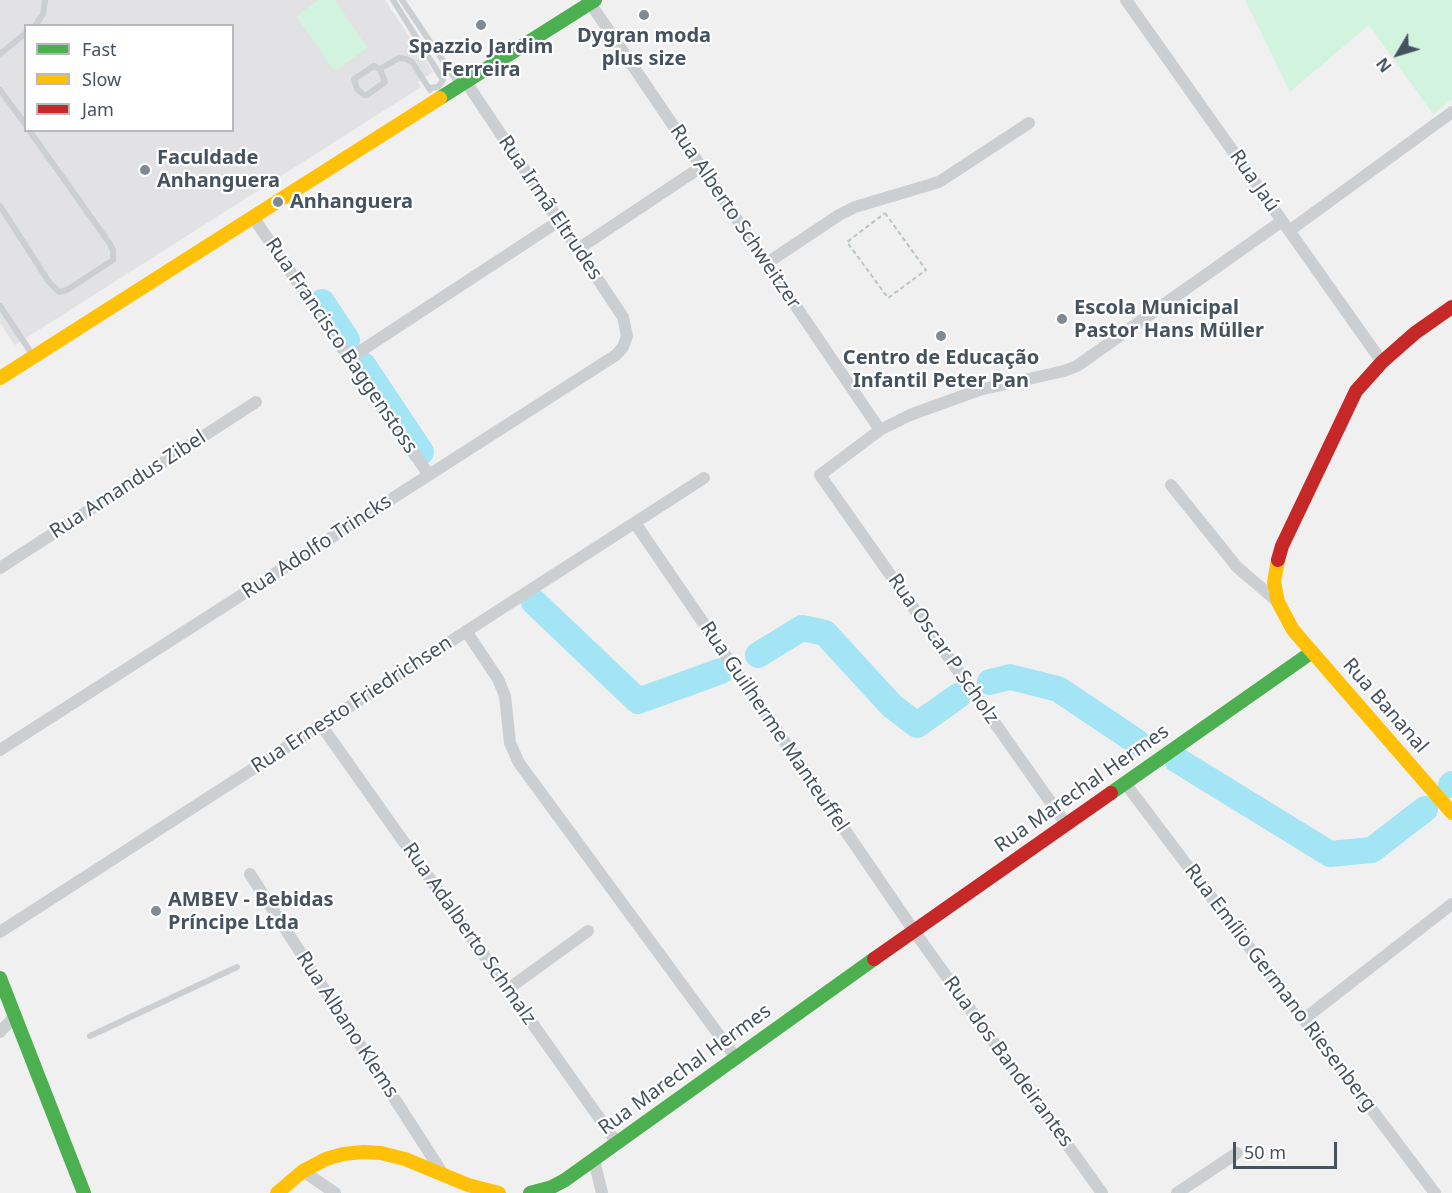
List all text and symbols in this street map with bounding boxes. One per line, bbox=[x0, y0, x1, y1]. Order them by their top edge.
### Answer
marker: Dygran moda plus size bbox=[637, 8, 651, 22]
marker: Spazzio Jardim Ferreira bbox=[474, 18, 488, 32]
legend bbox=[24, 24, 234, 132]
place label: Dygran moda plus size bbox=[577, 24, 711, 71]
north arrow bbox=[1368, 24, 1428, 84]
place label: Spazzio Jardim Ferreira bbox=[409, 35, 553, 82]
text: Fast bbox=[82, 37, 117, 61]
text: N bbox=[1371, 53, 1396, 77]
text: Slow bbox=[82, 67, 121, 91]
text: Jam bbox=[82, 97, 114, 121]
street label: Rua Alberto Schweitzer bbox=[664, 120, 806, 314]
street label: Rua Irmã Eltrudes bbox=[493, 131, 607, 285]
street label: Rua Jaú bbox=[1224, 145, 1284, 217]
place label: Faculdade Anhanguera bbox=[157, 146, 280, 193]
marker: Faculdade Anhanguera bbox=[138, 163, 152, 177]
place label: Anhanguera bbox=[290, 190, 413, 214]
marker: Anhanguera bbox=[271, 195, 285, 209]
street label: Rua Francisco Baggenstoss bbox=[260, 234, 422, 458]
place label: Escola Municipal Pastor Hans Müller bbox=[1074, 296, 1264, 343]
marker: Escola Municipal Pastor Hans Müller bbox=[1055, 312, 1069, 326]
marker: Centro de Educação Infantil Peter Pan bbox=[934, 329, 948, 343]
place label: Centro de Educação Infantil Peter Pan bbox=[843, 346, 1039, 393]
street label: Rua Amandus Zibel bbox=[46, 426, 210, 544]
street label: Rua Adolfo Trincks bbox=[238, 490, 396, 604]
street label: Rua Oscar P Scholz bbox=[882, 569, 1004, 729]
street label: Rua Guilherme Manteuffel bbox=[695, 617, 853, 837]
street label: Rua Ernesto Friedrichsen bbox=[247, 631, 457, 779]
street label: Rua Bananal bbox=[1337, 654, 1433, 758]
street label: Rua Marechal Hermes bbox=[990, 720, 1174, 858]
street label: Rua Adalberto Schmalz bbox=[397, 838, 541, 1030]
street label: Rua Emílio Germano Riesenberg bbox=[1179, 860, 1381, 1116]
place label: AMBEV - Bebidas Príncipe Ltda bbox=[168, 888, 334, 935]
marker: AMBEV - Bebidas Príncipe Ltda bbox=[149, 904, 163, 918]
street label: Rua Albano Klems bbox=[291, 947, 403, 1103]
street label: Rua dos Bandeirantes bbox=[938, 972, 1078, 1152]
street label: Rua Marechal Hermes bbox=[594, 999, 776, 1141]
scale bar bbox=[1236, 1130, 1340, 1168]
text: 50 m bbox=[1244, 1140, 1286, 1164]

